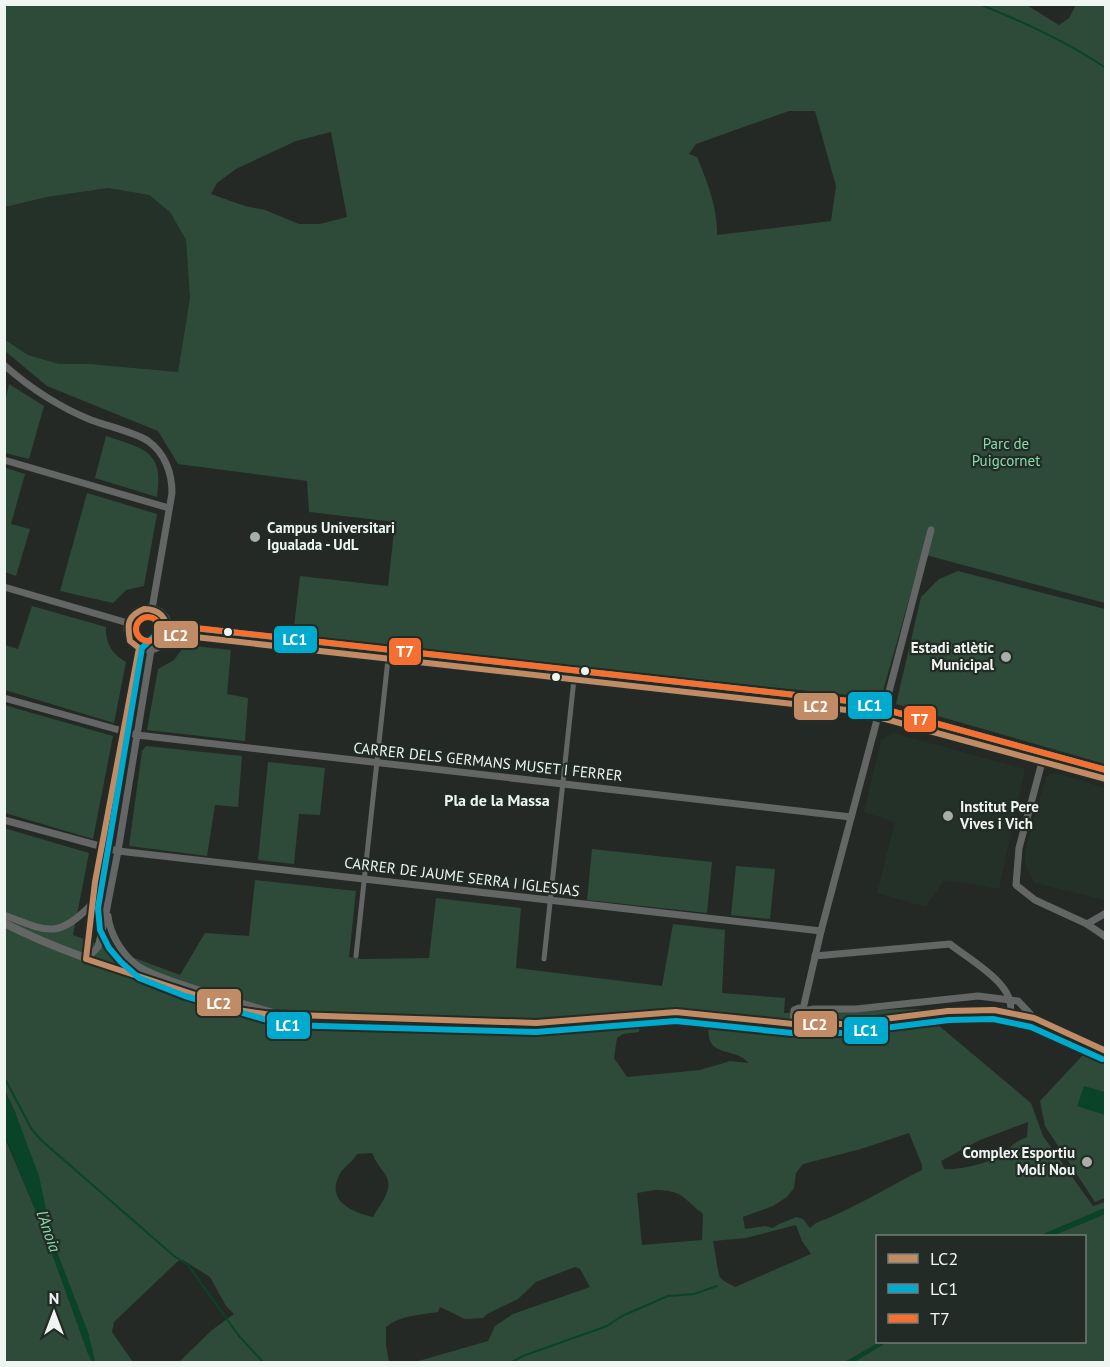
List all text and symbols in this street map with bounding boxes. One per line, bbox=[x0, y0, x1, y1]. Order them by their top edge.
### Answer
park label: Parc de Puigcornet bbox=[972, 434, 1040, 470]
place label: Campus Universitari Igualada - UdL bbox=[267, 518, 395, 554]
marker: Campus Universitari Igualada - UdL bbox=[248, 530, 262, 544]
line badge: LC2 bbox=[153, 620, 199, 649]
text: LC2 bbox=[164, 625, 188, 645]
line badge: LC1 bbox=[273, 625, 318, 654]
unlabelled marker bbox=[222, 626, 234, 638]
text: LC1 bbox=[283, 629, 307, 649]
line badge: T7 bbox=[388, 637, 422, 666]
place label: Estadi atlètic Municipal bbox=[911, 638, 995, 674]
text: T7 bbox=[396, 641, 414, 661]
marker: Estadi atlètic Municipal bbox=[999, 650, 1013, 664]
unlabelled marker bbox=[579, 665, 591, 677]
unlabelled marker bbox=[550, 671, 562, 683]
line badge: LC1 bbox=[847, 691, 893, 720]
line badge: LC2 bbox=[793, 692, 839, 721]
text: LC1 bbox=[858, 695, 882, 715]
text: LC2 bbox=[804, 696, 828, 716]
line badge: T7 bbox=[903, 705, 937, 733]
text: T7 bbox=[911, 709, 929, 729]
street label: CARRER DELS GERMANS MUSET I FERRER bbox=[353, 738, 624, 785]
district label: Pla de la Massa bbox=[444, 790, 550, 810]
place label: Institut Pere Vives i Vich bbox=[959, 797, 1039, 833]
marker: Institut Pere Vives i Vich bbox=[941, 809, 955, 823]
street label: CARRER DE JAUME SERRA I IGLESIAS bbox=[343, 853, 581, 900]
line badge: LC2 bbox=[196, 988, 242, 1017]
text: LC2 bbox=[207, 993, 231, 1013]
line badge: LC2 bbox=[793, 1010, 838, 1038]
line badge: LC1 bbox=[266, 1011, 311, 1040]
text: LC2 bbox=[803, 1014, 827, 1034]
text: LC1 bbox=[276, 1015, 300, 1035]
line badge: LC1 bbox=[843, 1016, 889, 1045]
text: LC1 bbox=[854, 1020, 878, 1040]
place label: Complex Esportiu Molí Nou bbox=[963, 1143, 1075, 1179]
marker: Complex Esportiu Molí Nou bbox=[1080, 1155, 1094, 1169]
water label: l'Anoia bbox=[33, 1207, 65, 1255]
legend bbox=[876, 1235, 1086, 1343]
text: LC2 bbox=[930, 1247, 958, 1270]
text: LC1 bbox=[930, 1277, 958, 1300]
north arrow bbox=[24, 1283, 84, 1343]
text: N bbox=[49, 1288, 59, 1308]
text: T7 bbox=[930, 1307, 950, 1330]

